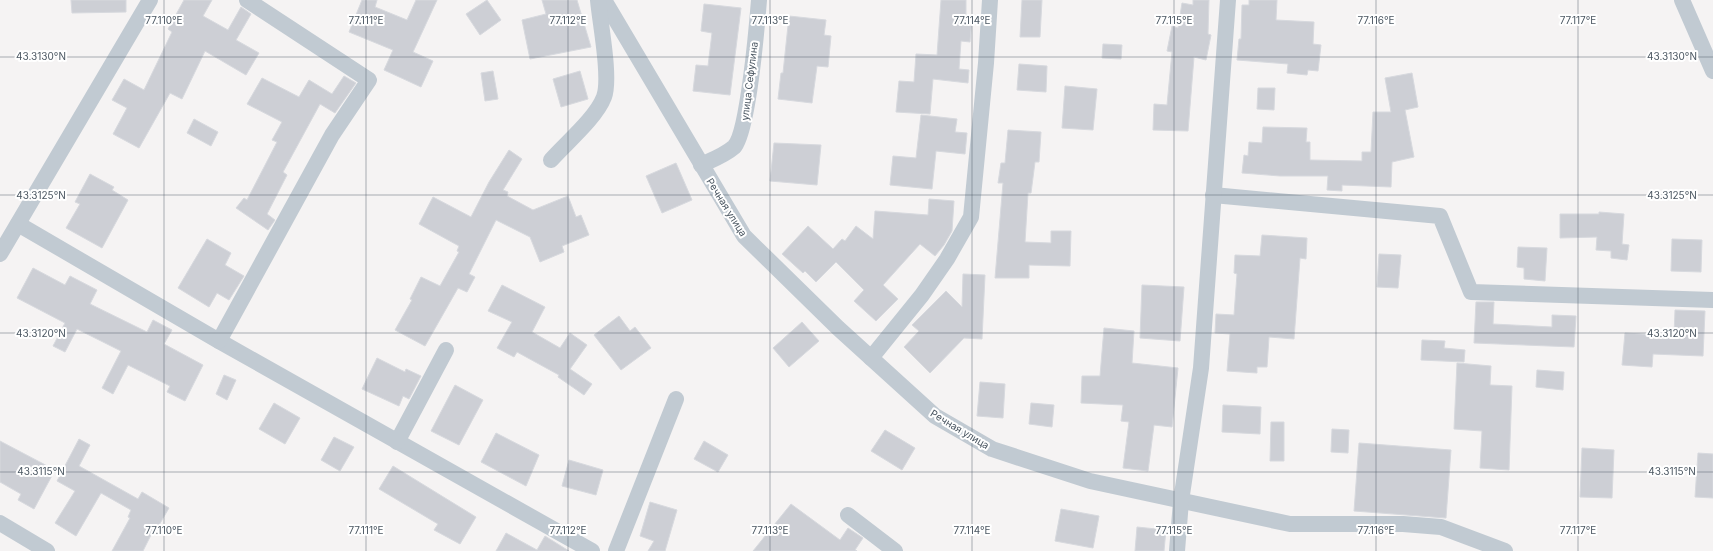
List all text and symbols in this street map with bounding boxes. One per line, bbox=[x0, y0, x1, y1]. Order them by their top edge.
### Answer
text: 77.110°E bbox=[145, 14, 183, 26]
text: 77.111°E bbox=[348, 14, 384, 26]
text: 77.112°E bbox=[549, 14, 587, 26]
text: 77.113°E bbox=[751, 14, 789, 26]
text: 77.114°E bbox=[953, 14, 991, 26]
text: 77.115°E bbox=[1155, 14, 1193, 26]
text: 77.116°E bbox=[1357, 14, 1395, 26]
text: 77.117°E bbox=[1560, 14, 1596, 26]
street label: улица Сефулина bbox=[738, 41, 760, 121]
text: 43.3130°N bbox=[16, 50, 66, 62]
text: 43.3130°N bbox=[1647, 50, 1697, 62]
street label: Речная улица bbox=[704, 176, 750, 238]
text: 43.3125°N bbox=[16, 189, 66, 201]
text: 43.3125°N bbox=[1647, 189, 1697, 201]
text: 43.3120°N bbox=[16, 327, 66, 339]
text: 43.3120°N bbox=[1647, 327, 1697, 339]
street label: Речная улица bbox=[928, 407, 992, 451]
text: 43.3115°N bbox=[17, 465, 65, 477]
text: 43.3115°N bbox=[1648, 465, 1696, 477]
text: 77.110°E bbox=[145, 524, 183, 536]
text: 77.111°E bbox=[348, 524, 384, 536]
text: 77.112°E bbox=[549, 524, 587, 536]
text: 77.113°E bbox=[751, 524, 789, 536]
text: 77.114°E bbox=[953, 524, 991, 536]
text: 77.115°E bbox=[1155, 524, 1193, 536]
text: 77.116°E bbox=[1357, 524, 1395, 536]
text: 77.117°E bbox=[1560, 524, 1596, 536]

